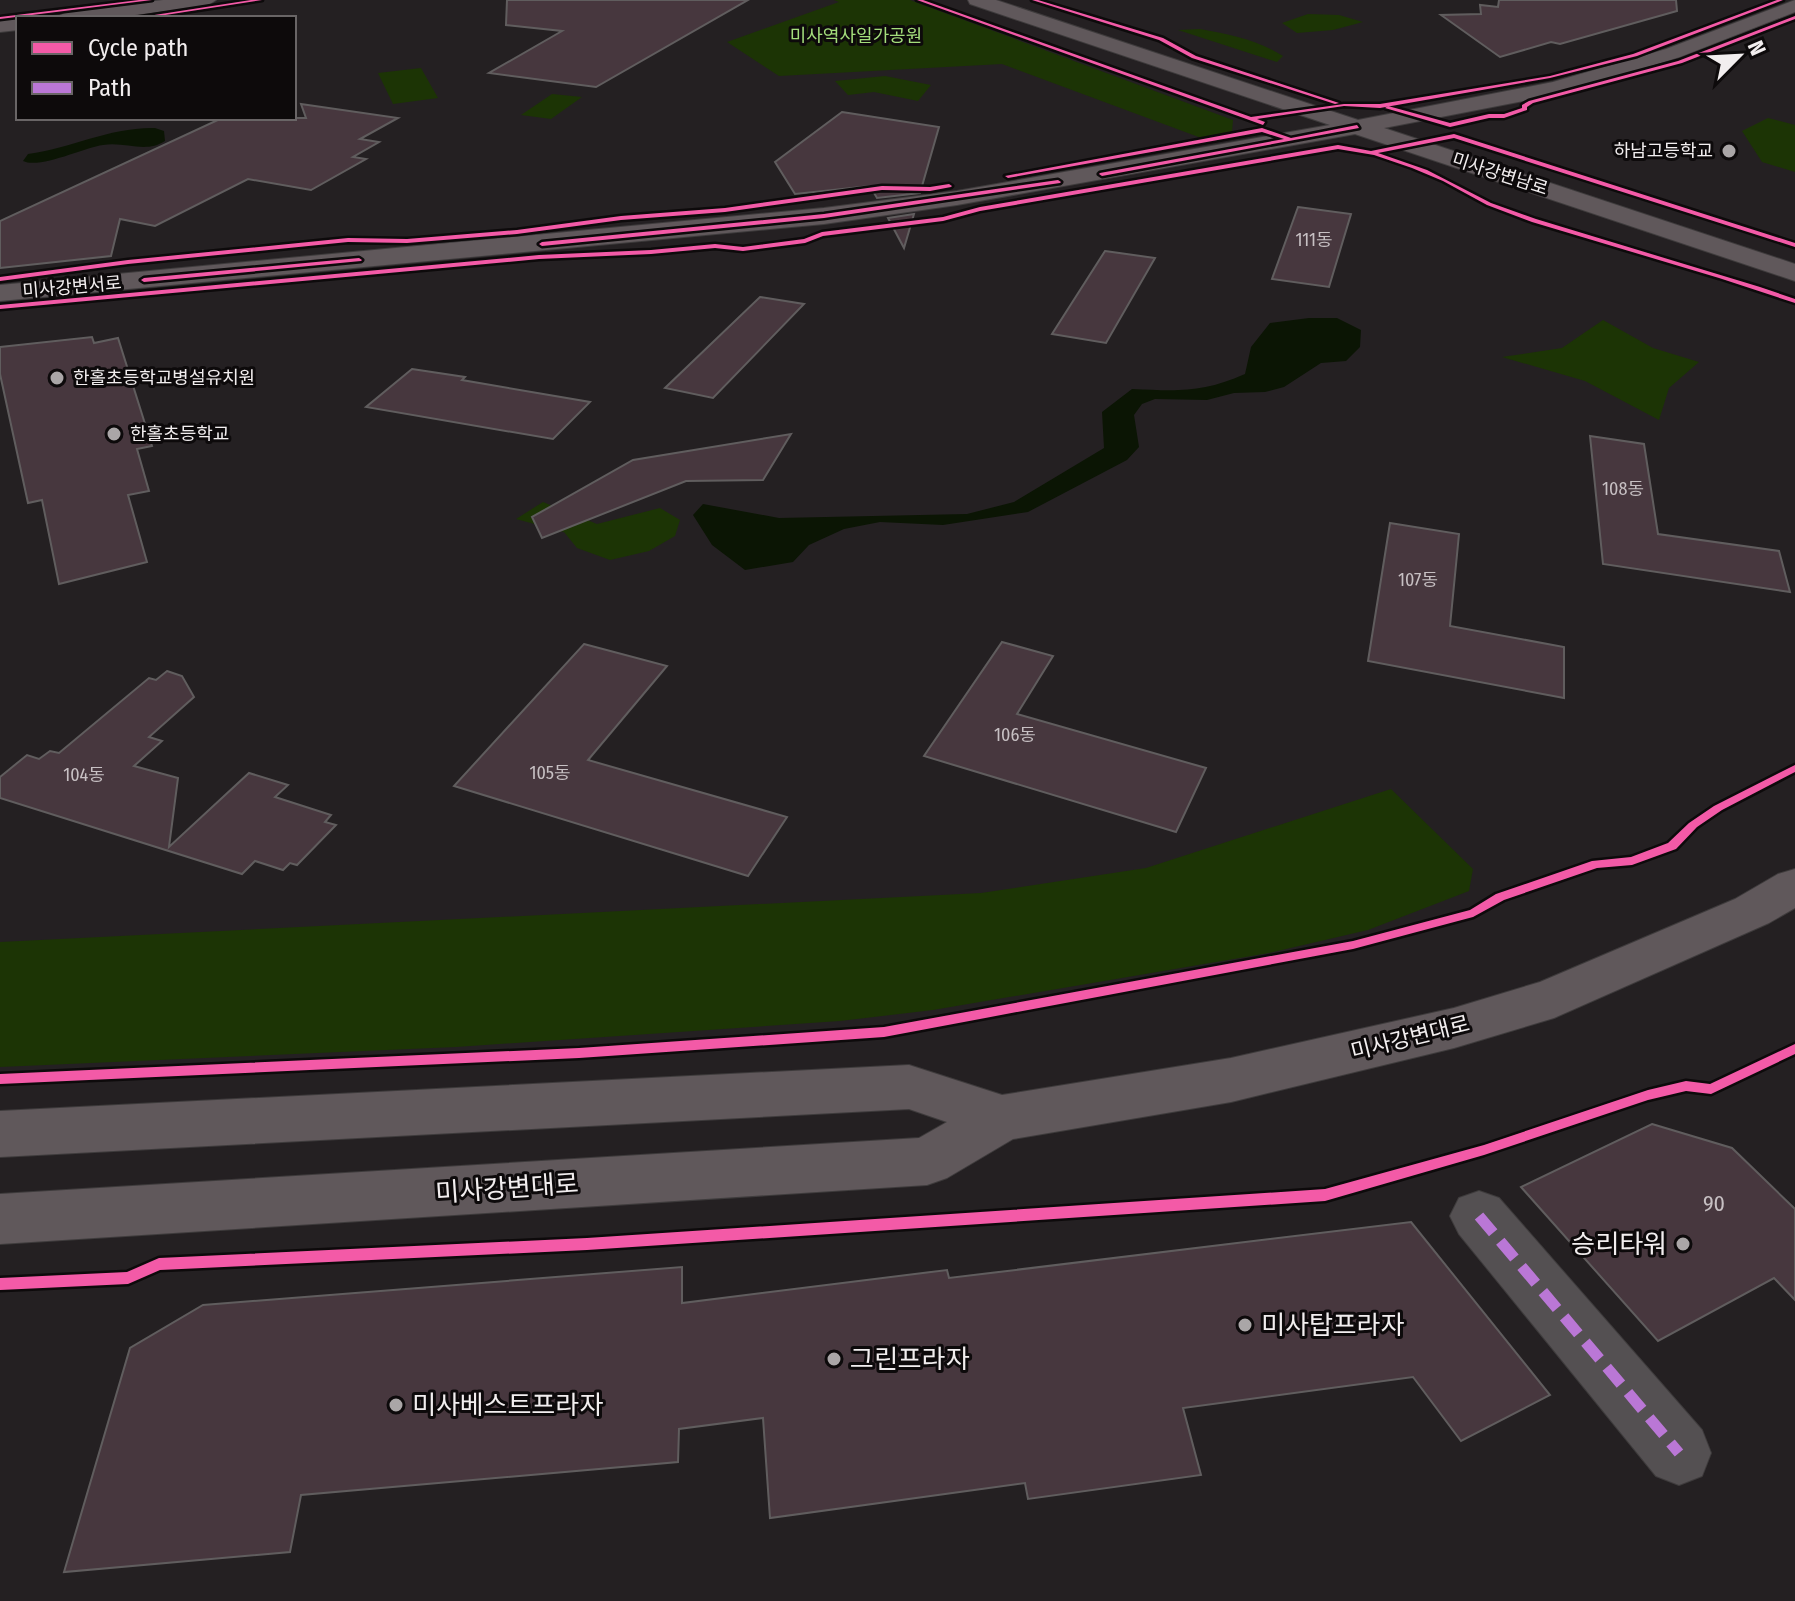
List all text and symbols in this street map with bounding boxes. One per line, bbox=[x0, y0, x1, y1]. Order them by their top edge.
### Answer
legend bbox=[16, 16, 296, 120]
north arrow bbox=[1699, 16, 1779, 96]
park label: 미사역사일가공원 bbox=[790, 25, 922, 47]
text: Cycle path bbox=[88, 34, 188, 62]
text: N bbox=[1742, 37, 1772, 60]
text: Path bbox=[88, 74, 132, 102]
place label: 하남고등학교 bbox=[1614, 140, 1713, 162]
marker: 하남고등학교 bbox=[1720, 142, 1738, 160]
street label: 미사강변남로 bbox=[1449, 148, 1551, 200]
house number: 111동 bbox=[1295, 229, 1333, 251]
street label: 미사강변서로 bbox=[22, 272, 122, 302]
place label: 한홀초등학교병설유치원 bbox=[73, 367, 255, 389]
marker: 한홀초등학교병설유치원 bbox=[48, 369, 66, 387]
place label: 한홀초등학교 bbox=[130, 423, 229, 445]
marker: 한홀초등학교 bbox=[105, 425, 123, 443]
house number: 108동 bbox=[1602, 478, 1644, 500]
house number: 107동 bbox=[1398, 569, 1438, 591]
house number: 106동 bbox=[994, 724, 1036, 746]
house number: 105동 bbox=[529, 762, 571, 784]
house number: 104동 bbox=[63, 764, 105, 786]
street label: 미사강변대로 bbox=[1348, 1010, 1472, 1065]
street label: 미사강변대로 bbox=[434, 1168, 580, 1209]
house number: 90 bbox=[1703, 1190, 1725, 1217]
place label: 승리타워 bbox=[1571, 1229, 1667, 1260]
marker: 승리타워 bbox=[1674, 1235, 1692, 1253]
place label: 미사탑프라자 bbox=[1261, 1310, 1405, 1341]
marker: 미사탑프라자 bbox=[1236, 1316, 1254, 1334]
place label: 그린프라자 bbox=[850, 1344, 970, 1375]
marker: 그린프라자 bbox=[825, 1350, 843, 1368]
place label: 미사베스트프라자 bbox=[412, 1390, 603, 1421]
marker: 미사베스트프라자 bbox=[387, 1396, 405, 1414]

